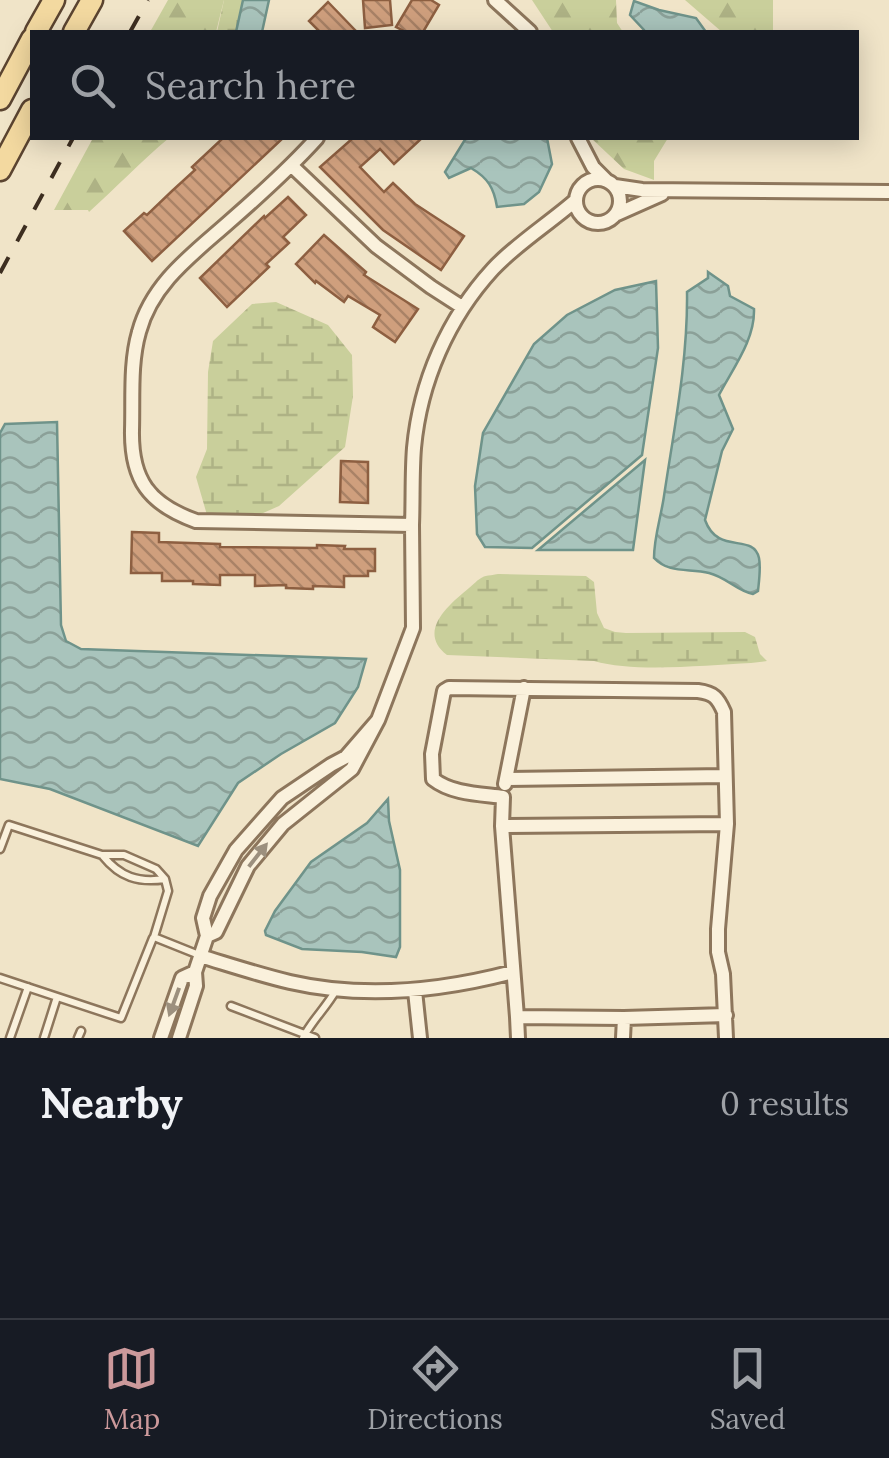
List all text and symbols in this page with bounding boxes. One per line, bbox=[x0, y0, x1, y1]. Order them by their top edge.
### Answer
search box bbox=[30, 30, 859, 140]
icon: search bbox=[65, 58, 120, 113]
text: Search here bbox=[145, 61, 356, 109]
one-way arrow bbox=[247, 843, 268, 869]
one-way arrow bbox=[166, 988, 181, 1018]
text: Nearby bbox=[40, 1076, 183, 1130]
text: 0 results bbox=[720, 1083, 849, 1124]
tab: Map bbox=[103, 1341, 160, 1437]
tab: Directions bbox=[367, 1341, 503, 1437]
tab: Saved bbox=[710, 1341, 786, 1437]

